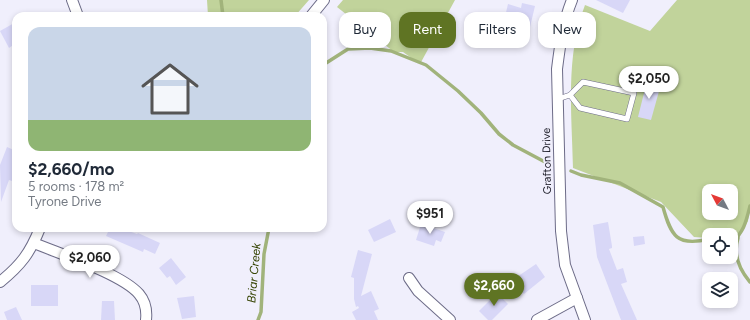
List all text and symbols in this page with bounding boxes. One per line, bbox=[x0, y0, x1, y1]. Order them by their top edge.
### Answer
chip: Buy bbox=[339, 12, 391, 48]
chip: Rent bbox=[399, 12, 456, 48]
chip: Filters bbox=[464, 12, 530, 48]
chip: New bbox=[538, 12, 596, 48]
icon: home bbox=[134, 53, 206, 125]
pin: $2,050 bbox=[616, 66, 682, 100]
text: $2,050 bbox=[628, 71, 670, 86]
street label: Grafton Drive bbox=[540, 128, 554, 194]
text: $2,660/mo bbox=[28, 159, 114, 179]
text: 5 rooms · 178 m² bbox=[28, 179, 124, 194]
north arrow bbox=[702, 184, 738, 220]
map controls bbox=[702, 184, 738, 308]
text: Tyrone Drive bbox=[28, 194, 101, 209]
pin: $951 bbox=[406, 201, 454, 235]
text: $951 bbox=[416, 206, 444, 221]
button: locate bbox=[702, 228, 738, 264]
water label: Briar Creek bbox=[244, 241, 264, 303]
pin: $2,060 bbox=[57, 245, 123, 279]
text: $2,060 bbox=[69, 250, 111, 265]
button: layers bbox=[702, 272, 738, 308]
pin: $2,660 bbox=[461, 273, 527, 307]
text: $2,660 bbox=[473, 278, 515, 293]

